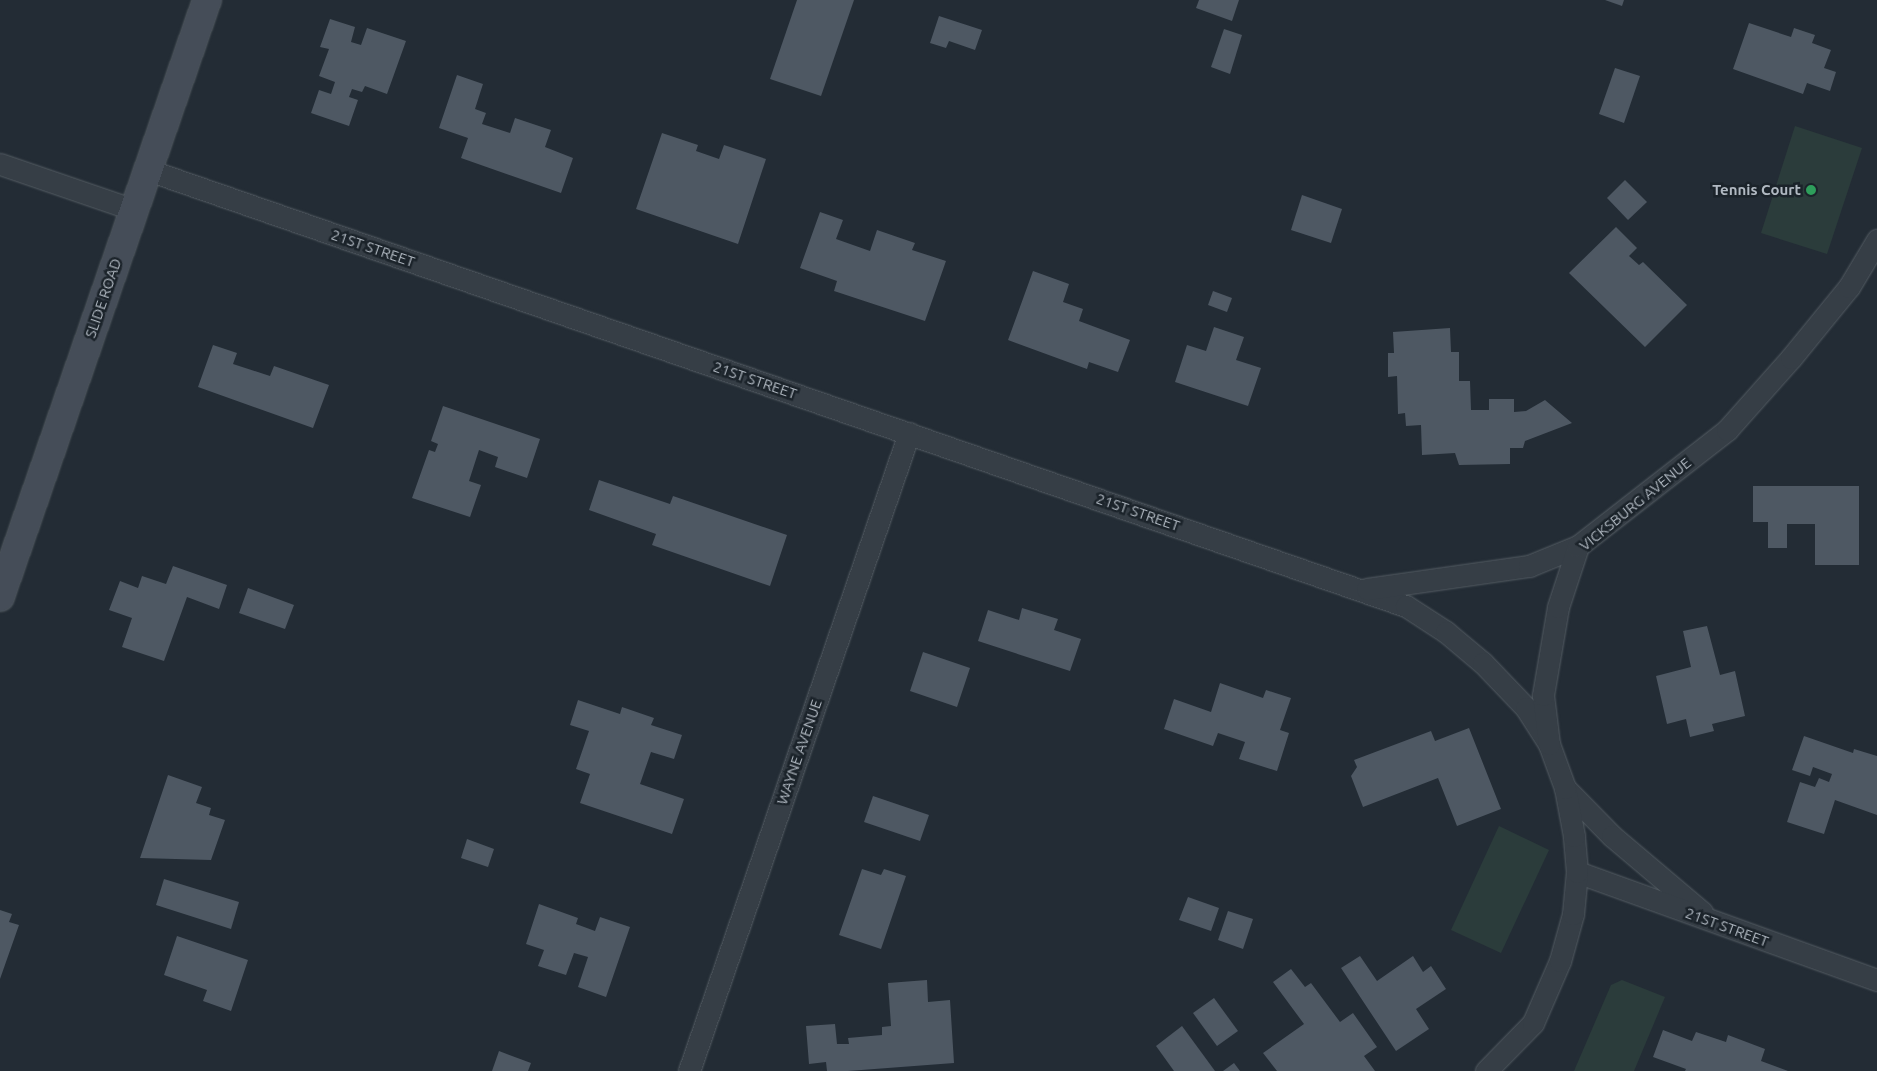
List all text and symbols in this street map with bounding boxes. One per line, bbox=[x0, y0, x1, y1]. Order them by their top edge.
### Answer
place label: Tennis Court bbox=[1712, 181, 1801, 199]
marker: Tennis Court bbox=[1805, 184, 1817, 196]
street label: 21ST STREET bbox=[329, 225, 417, 271]
street label: SLIDE ROAD bbox=[81, 256, 125, 340]
street label: 21ST STREET bbox=[711, 357, 799, 403]
street label: VICKSBURG AVENUE bbox=[1576, 454, 1694, 554]
street label: 21ST STREET bbox=[1094, 489, 1182, 535]
street label: WAYNE AVENUE bbox=[773, 697, 825, 807]
street label: 21ST STREET bbox=[1683, 904, 1771, 950]

